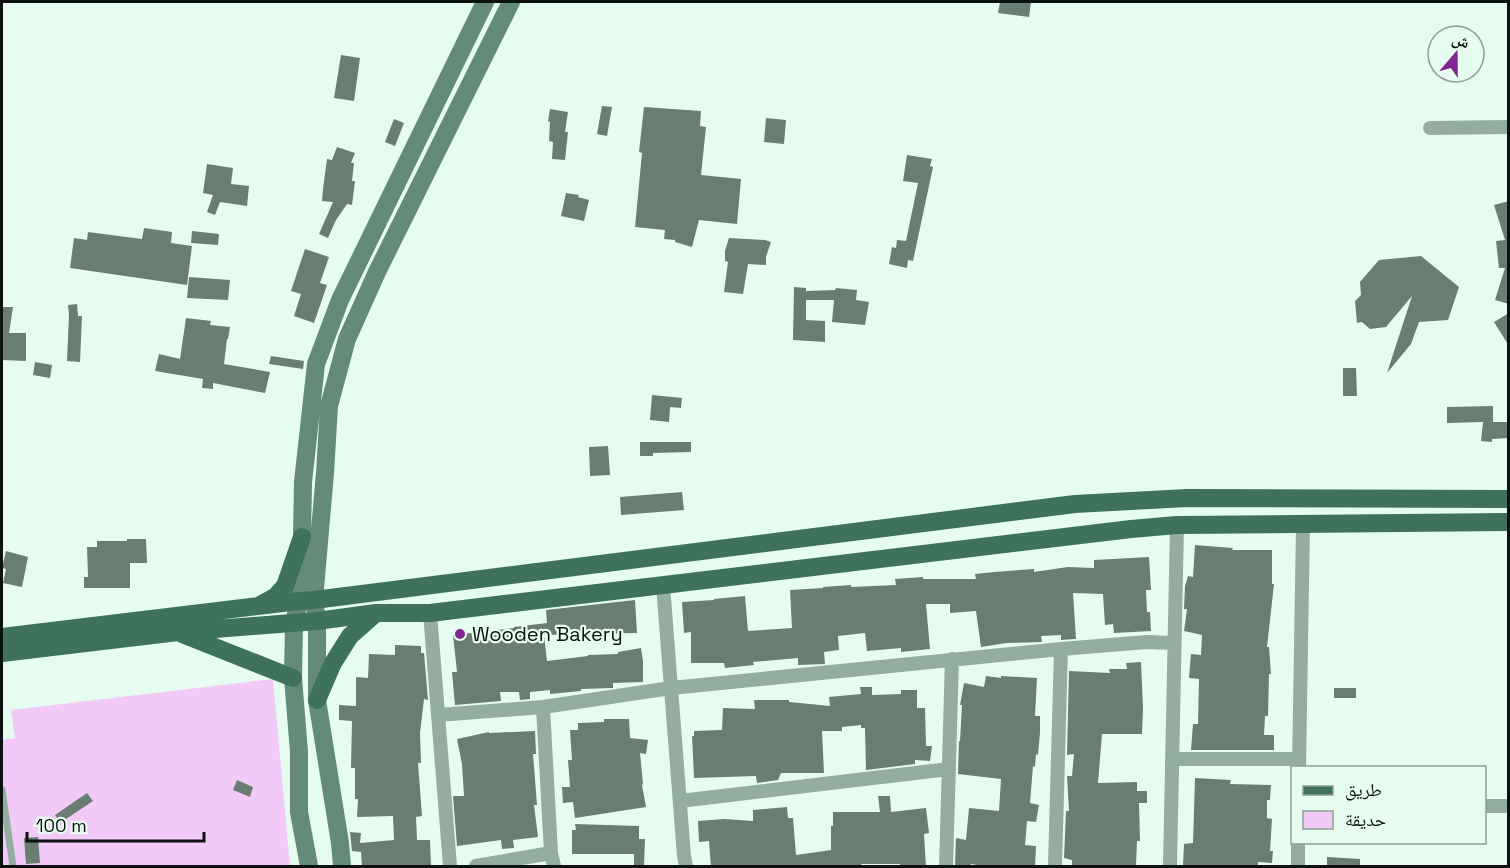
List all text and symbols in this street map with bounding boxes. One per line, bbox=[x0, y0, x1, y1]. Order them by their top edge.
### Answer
north arrow bbox=[1426, 24, 1486, 84]
text: ش bbox=[1449, 28, 1473, 53]
place label: Wooden Bakery bbox=[472, 621, 623, 647]
marker: Wooden Bakery bbox=[453, 627, 467, 641]
legend bbox=[1291, 766, 1486, 844]
text: طريق bbox=[1345, 778, 1382, 801]
scale bar bbox=[27, 805, 204, 843]
text: حديقة bbox=[1345, 808, 1386, 831]
text: 100 m bbox=[36, 814, 87, 837]

